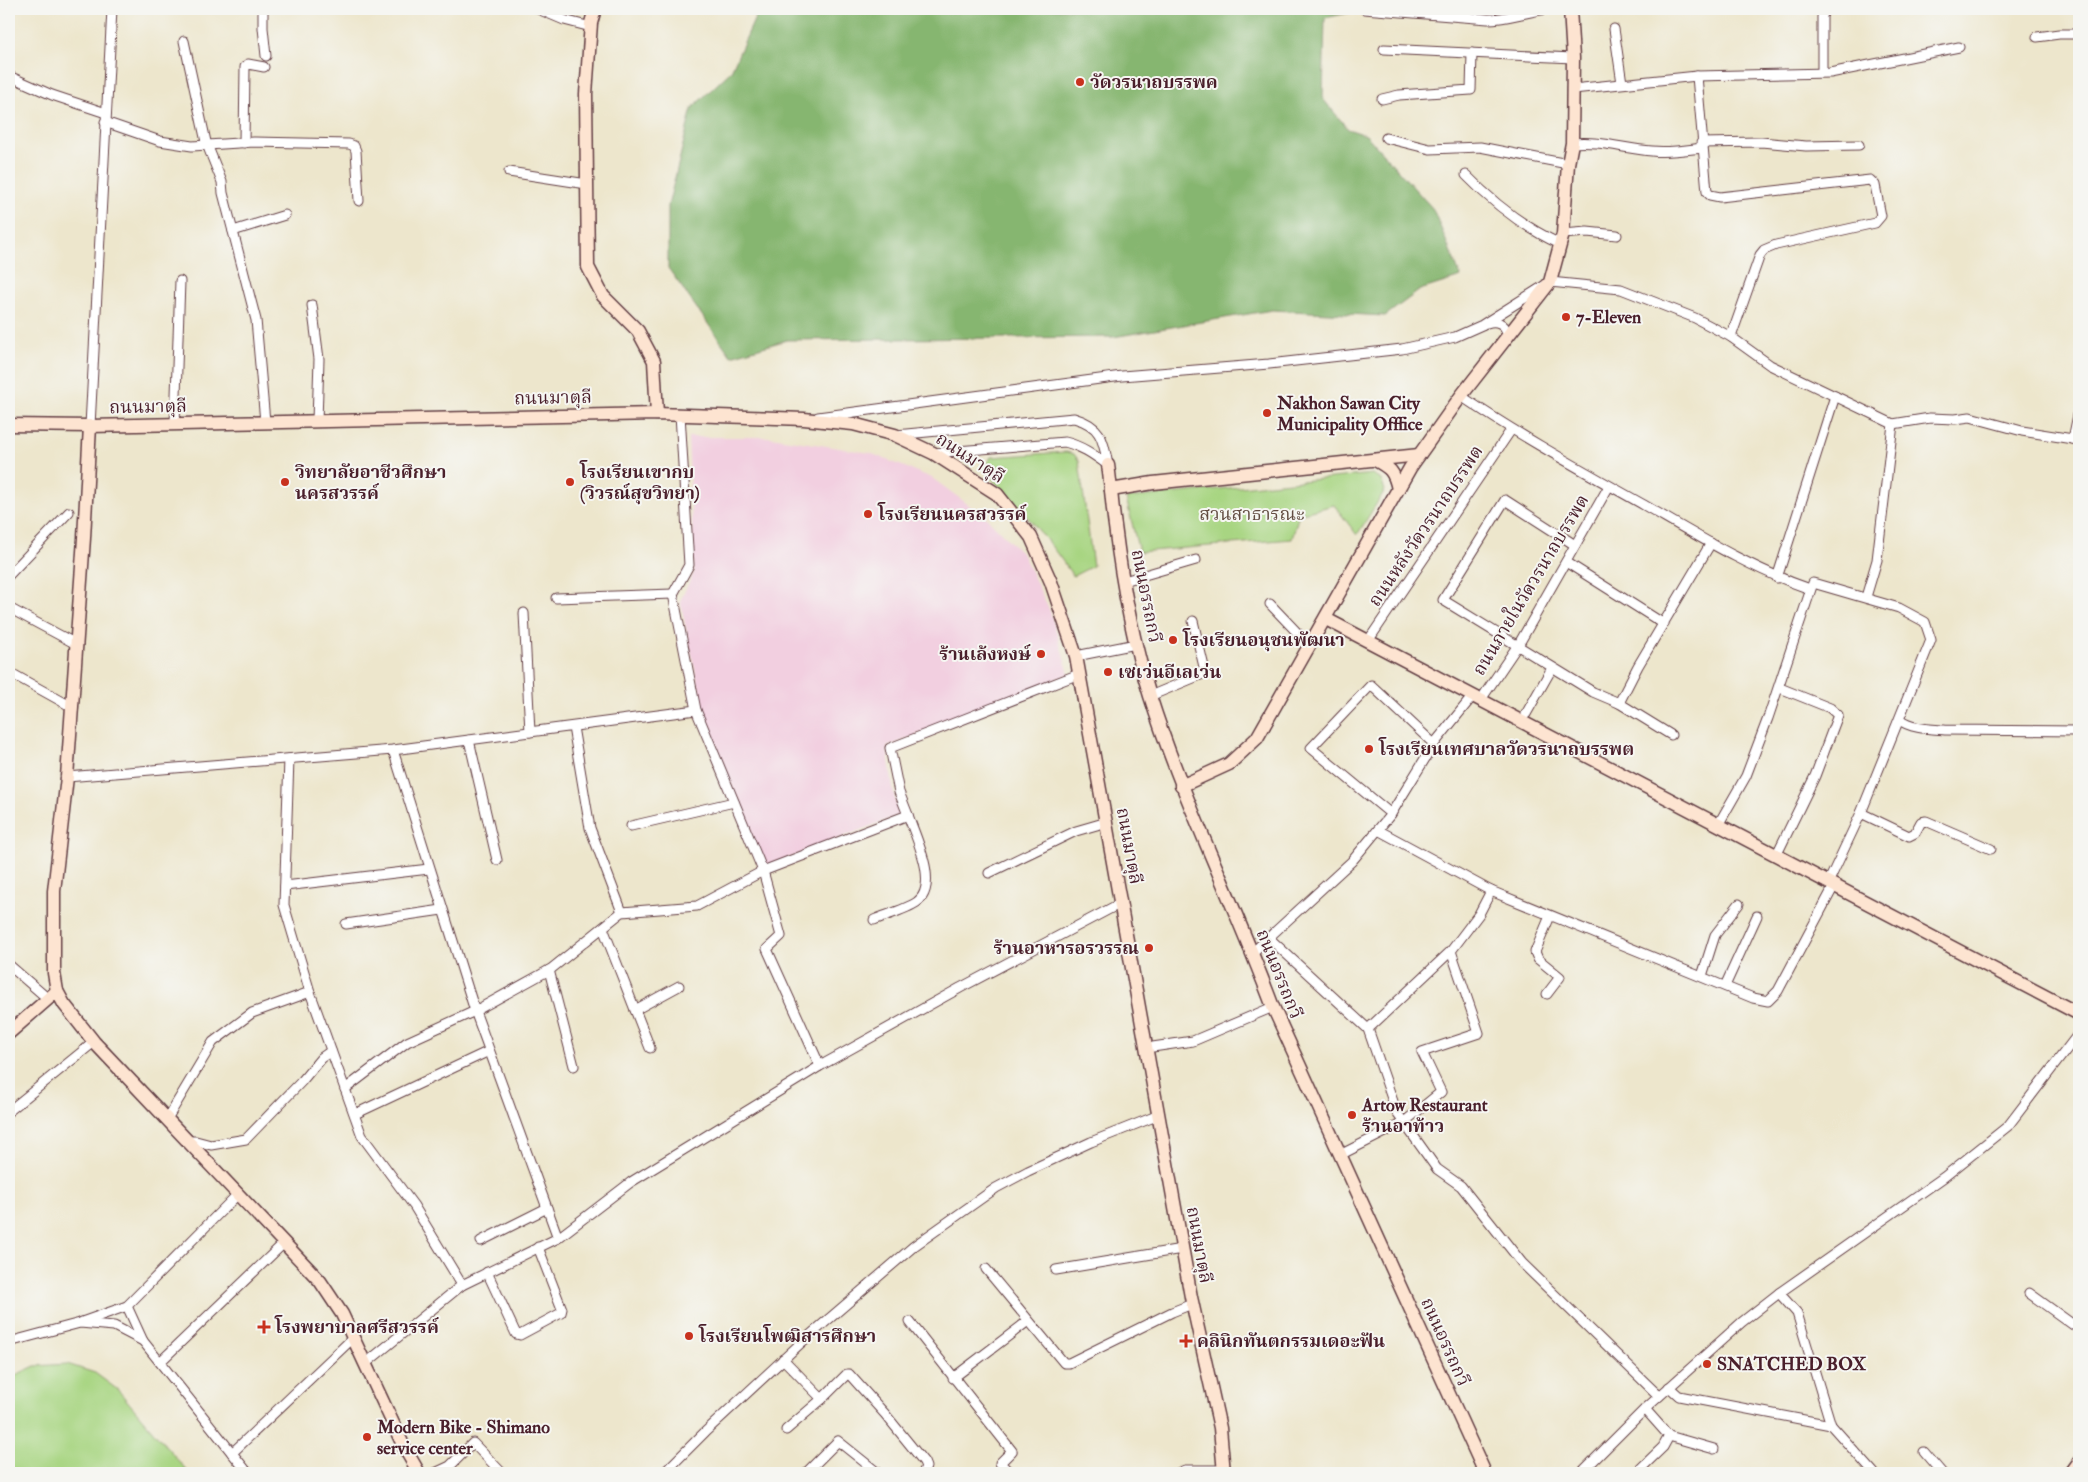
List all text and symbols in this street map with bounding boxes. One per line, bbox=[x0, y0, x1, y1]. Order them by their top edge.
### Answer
place label: วัดวรนาถบรรพค bbox=[1090, 71, 1218, 94]
marker: วัดวรนาถบรรพค bbox=[1074, 76, 1086, 88]
place label: 7-Eleven bbox=[1576, 306, 1642, 329]
marker: 7-Eleven bbox=[1560, 311, 1572, 323]
street label: ถนนมาตุลี bbox=[514, 386, 592, 410]
place label: Nakhon Sawan City Municipality Offfice bbox=[1276, 392, 1423, 436]
street label: ถนนมาตุลี bbox=[109, 395, 187, 419]
marker: Nakhon Sawan City Municipality Offfice bbox=[1261, 407, 1273, 419]
street label: ถนนมาตุลี bbox=[931, 427, 1009, 489]
street label: ถนนหลังวัดวรนาถบรรพต bbox=[1363, 441, 1489, 611]
place label: โรงเรียนเขากบ (วิวรณ์สุขวิทยา) bbox=[579, 460, 700, 505]
place label: วิทยาลัยอาชีวศึกษา นครสวรรค์ bbox=[294, 461, 447, 505]
marker: วิทยาลัยอาชีวศึกษา นครสวรรค์ bbox=[279, 476, 291, 488]
marker: โรงเรียนเขากบ (วิวรณ์สุขวิทยา) bbox=[564, 476, 576, 488]
street label: ถนนภายในวัดวรนาถบรรพต bbox=[1467, 490, 1594, 680]
place label: โรงเรียนนครสวรรค์ bbox=[877, 502, 1027, 526]
park label: สวนสาธารณะ bbox=[1199, 503, 1305, 526]
marker: โรงเรียนนครสวรรค์ bbox=[862, 508, 874, 520]
street label: ถนนอรรถกวี bbox=[1126, 547, 1166, 645]
place label: โรงเรียนอนุชนพัฒนา bbox=[1182, 628, 1345, 652]
marker: โรงเรียนอนุชนพัฒนา bbox=[1167, 634, 1179, 646]
place label: ร้านเล้งหงษ์ bbox=[939, 643, 1031, 666]
marker: ร้านเล้งหงษ์ bbox=[1035, 648, 1047, 660]
place label: เซเว่นอีเลเว่น bbox=[1118, 661, 1221, 684]
marker: เซเว่นอีเลเว่น bbox=[1102, 666, 1114, 678]
place label: โรงเรียนเทศบาลวัดวรนาถบรรพต bbox=[1378, 737, 1634, 761]
marker: โรงเรียนเทศบาลวัดวรนาถบรรพต bbox=[1363, 743, 1375, 755]
street label: ถนนมาตุลี bbox=[1111, 806, 1147, 886]
street label: ถนนอรรถกวี bbox=[1251, 926, 1307, 1022]
place label: ร้านอาหารอรวรรณ bbox=[994, 937, 1139, 960]
marker: ร้านอาหารอรวรรณ bbox=[1143, 942, 1155, 954]
place label: Artow Restaurant ร้านอาท้าว bbox=[1361, 1094, 1488, 1138]
marker: Artow Restaurant ร้านอาท้าว bbox=[1346, 1109, 1358, 1121]
street label: ถนนมาตุลี bbox=[1181, 1205, 1217, 1285]
street label: ถนนอรรถกวี bbox=[1415, 1294, 1475, 1390]
place label: โรงพยาบาลศรีสวรรค์ bbox=[274, 1315, 440, 1339]
marker: โรงพยาบาลศรีสวรรค์ bbox=[257, 1320, 271, 1334]
place label: โรงเรียนโพฒิสารศึกษา bbox=[698, 1324, 876, 1348]
marker: โรงเรียนโพฒิสารศึกษา bbox=[683, 1330, 695, 1342]
place label: คลินิกทันตกรรมเดอะฟัน bbox=[1197, 1330, 1385, 1353]
marker: คลินิกทันตกรรมเดอะฟัน bbox=[1179, 1334, 1193, 1348]
place label: SNATCHED BOX bbox=[1717, 1353, 1866, 1376]
marker: SNATCHED BOX bbox=[1701, 1358, 1713, 1370]
place label: Modern Bike - Shimano service center bbox=[376, 1416, 550, 1460]
marker: Modern Bike - Shimano service center bbox=[361, 1431, 373, 1443]

